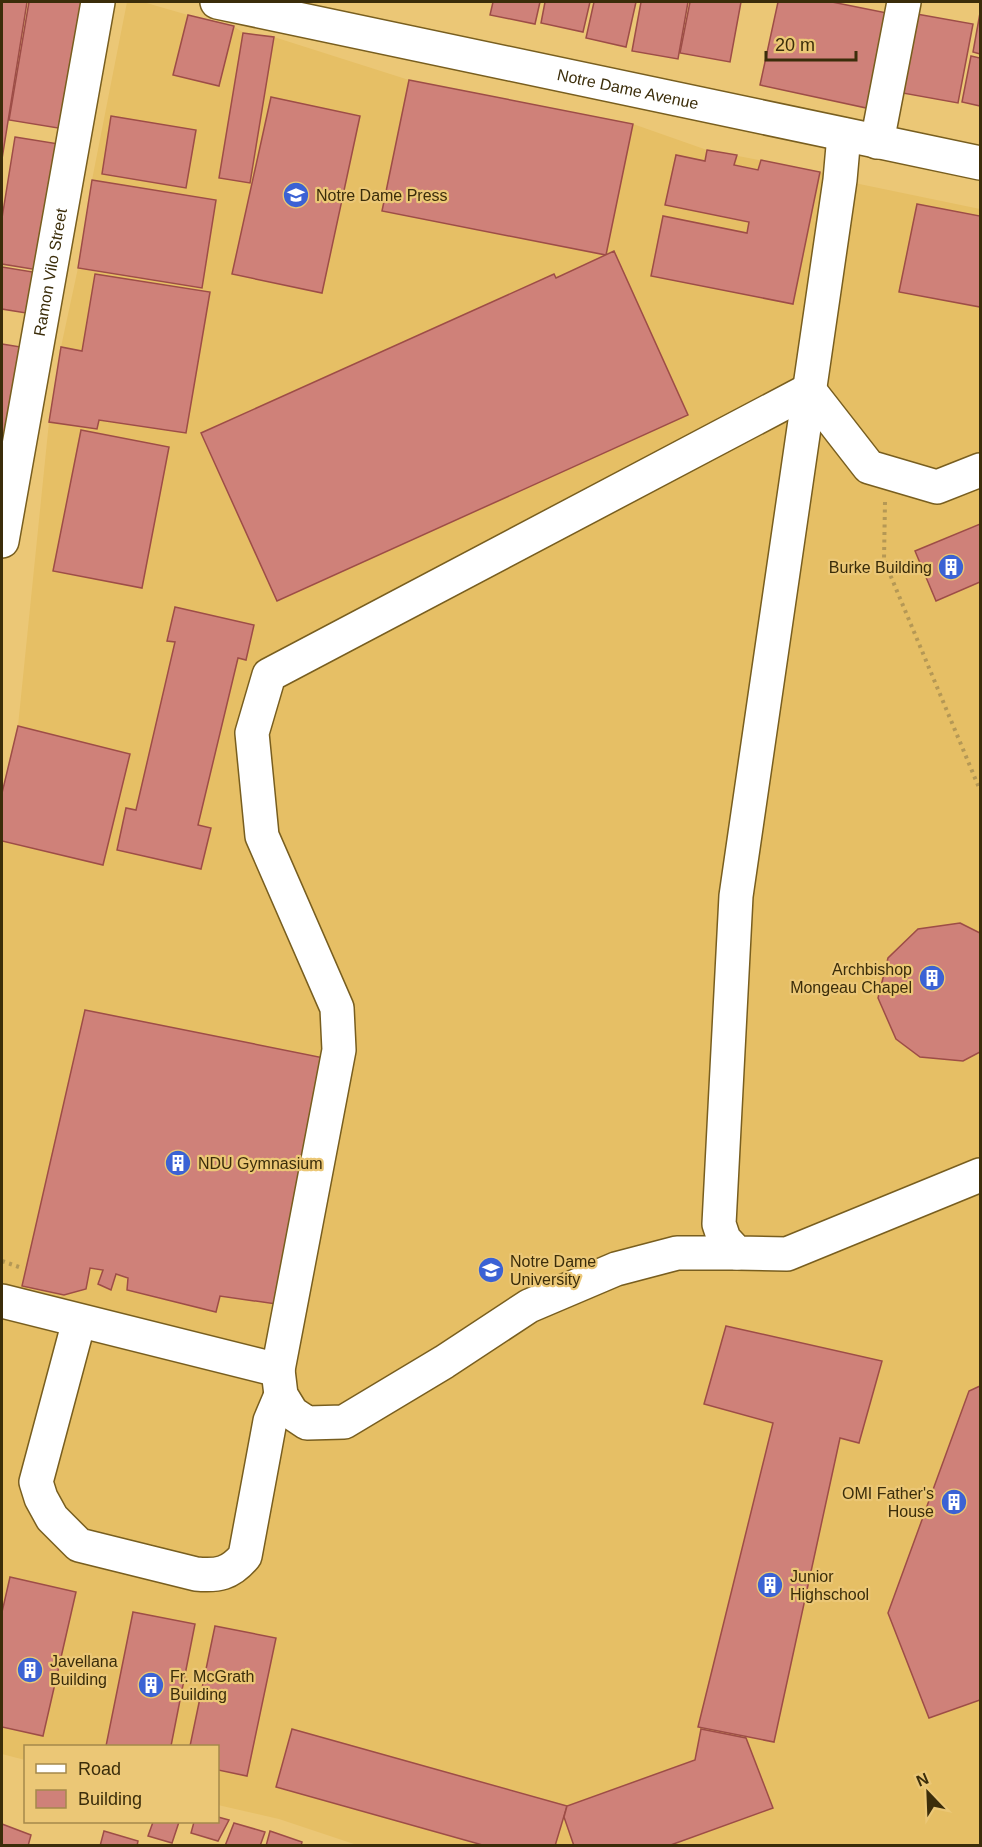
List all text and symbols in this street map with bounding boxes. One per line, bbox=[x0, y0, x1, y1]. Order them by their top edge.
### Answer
scale bar bbox=[766, 24, 856, 62]
text: 20 m bbox=[775, 35, 815, 55]
street label: Notre Dame Avenue bbox=[556, 66, 700, 112]
school or university icon: Notre Dame Press bbox=[281, 180, 311, 210]
place label: Notre Dame Press bbox=[316, 187, 448, 204]
street label: Ramon Vilo Street bbox=[31, 206, 70, 338]
building icon: Burke Building bbox=[936, 552, 966, 582]
place label: Burke Building bbox=[829, 559, 932, 576]
place label: Archbishop Mongeau Chapel bbox=[790, 961, 912, 996]
building icon: Archbishop Mongeau Chapel bbox=[917, 963, 947, 993]
building icon: NDU Gymnasium bbox=[163, 1148, 193, 1178]
place label: NDU Gymnasium bbox=[198, 1155, 322, 1172]
place label: Notre Dame University bbox=[510, 1253, 596, 1288]
school or university icon: Notre Dame University bbox=[476, 1255, 506, 1285]
place label: OMI Father's House bbox=[842, 1485, 934, 1520]
building icon: OMI Father's House bbox=[939, 1487, 969, 1517]
place label: Junior Highschool bbox=[790, 1568, 869, 1603]
building icon: Junior Highschool bbox=[755, 1570, 785, 1600]
place label: Javellana Building bbox=[50, 1653, 118, 1688]
building icon: Javellana Building bbox=[15, 1655, 45, 1685]
place label: Fr. McGrath Building bbox=[170, 1668, 254, 1703]
building icon: Fr. McGrath Building bbox=[136, 1670, 166, 1700]
legend bbox=[24, 1745, 219, 1823]
text: Road bbox=[78, 1759, 121, 1779]
north arrow bbox=[898, 1763, 958, 1823]
text: N bbox=[914, 1770, 931, 1790]
text: Building bbox=[78, 1789, 142, 1809]

